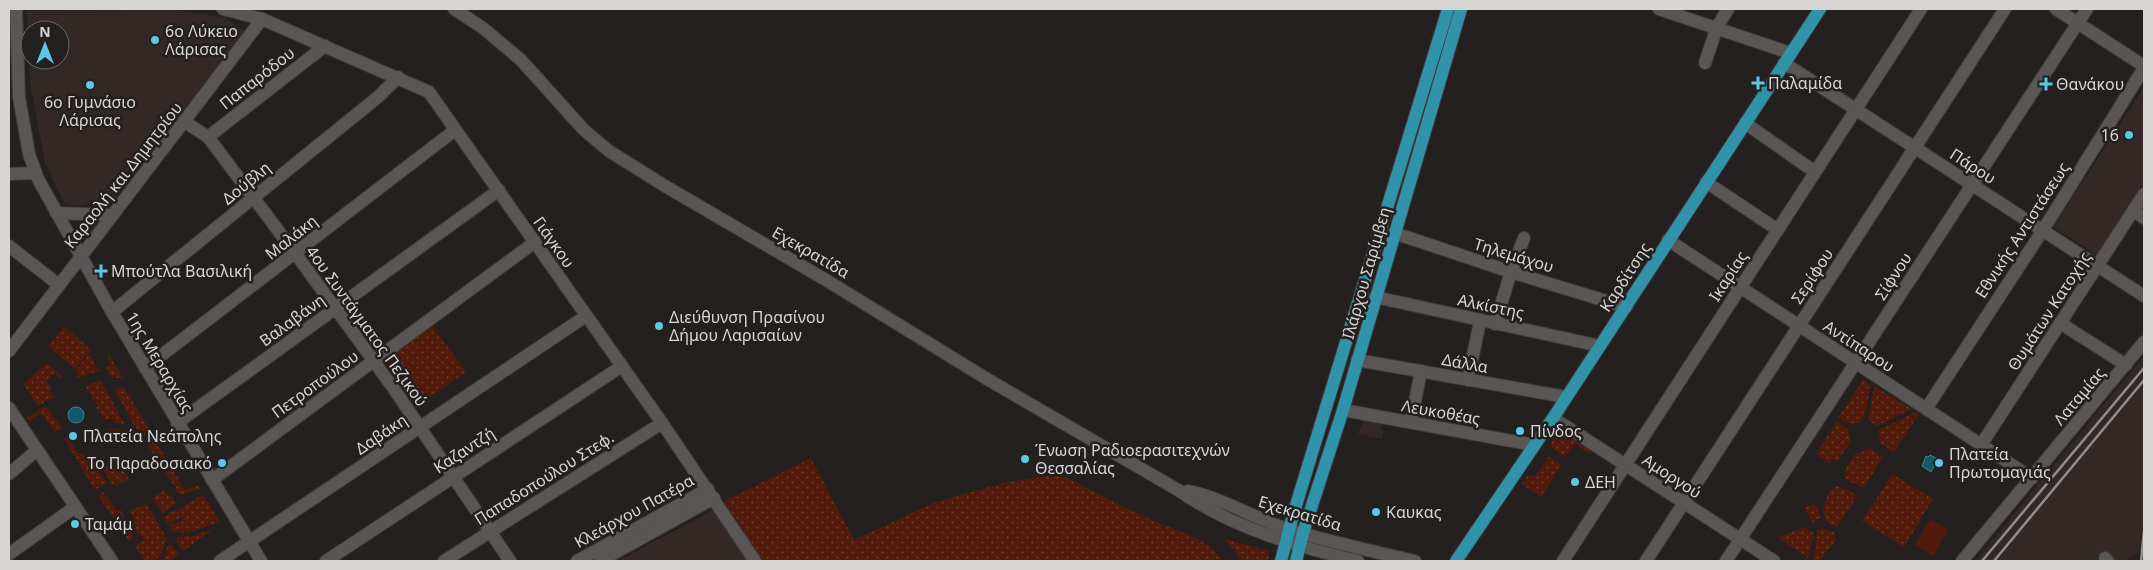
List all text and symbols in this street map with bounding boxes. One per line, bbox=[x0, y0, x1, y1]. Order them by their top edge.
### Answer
north arrow bbox=[20, 20, 70, 70]
place label: 6ο Λύκειο Λάρισας bbox=[165, 20, 238, 60]
text: N bbox=[39, 22, 51, 41]
marker: 6ο Λύκειο Λάρισας bbox=[149, 34, 161, 46]
street label: Παπαρόδου bbox=[215, 42, 299, 114]
place label: Παλαμίδα bbox=[1768, 72, 1842, 94]
place label: Θανάκου bbox=[2056, 73, 2124, 95]
marker: Παλαμίδα bbox=[1752, 77, 1764, 89]
marker: Θανάκου bbox=[2040, 78, 2052, 90]
marker: 6ο Γυμνάσιο Λάρισας bbox=[84, 79, 96, 91]
place label: 6ο Γυμνάσιο Λάρισας bbox=[44, 91, 136, 131]
street label: Καραολή και Δημητρίου bbox=[59, 97, 187, 253]
place label: 16 bbox=[2101, 124, 2119, 146]
marker: 16 bbox=[2123, 129, 2135, 141]
street label: Πάρου bbox=[1946, 143, 2000, 189]
street label: Δούβλη bbox=[217, 157, 275, 209]
street label: Εθνικής Αντιστάσεως bbox=[1970, 158, 2074, 302]
street label: Ιλάρχου Σαρίμβεη bbox=[1337, 204, 1395, 342]
street label: Μαλάκη bbox=[260, 210, 322, 264]
street label: Γιάγκου bbox=[528, 212, 580, 272]
street label: Εχεκρατίδα bbox=[768, 221, 854, 283]
street label: Τηλεμάχου bbox=[1471, 232, 1557, 278]
street label: Καρδίτσης bbox=[1594, 238, 1656, 316]
street label: 4ου Συντάγματος Πεζικού bbox=[301, 241, 433, 411]
street label: Σερίφου bbox=[1786, 244, 1838, 308]
street label: Ικαρίας bbox=[1703, 246, 1753, 306]
street label: Θυμάτων Κατοχής bbox=[2002, 247, 2096, 375]
street label: Σίφνου bbox=[1869, 248, 1917, 304]
place label: Μπούτλα Βασιλική bbox=[111, 260, 252, 282]
marker: Μπούτλα Βασιλική bbox=[95, 265, 107, 277]
street label: Αλκίστης bbox=[1456, 288, 1526, 324]
street label: Βαλαβάνη bbox=[255, 289, 329, 351]
place label: Διεύθυνση Πρασίνου Δήμου Λαρισαίων bbox=[669, 306, 825, 346]
street label: 1ης Μεραρχίας bbox=[121, 308, 199, 417]
street label: Αντίπαρου bbox=[1819, 315, 1899, 377]
marker: Διεύθυνση Πρασίνου Δήμου Λαρισαίων bbox=[653, 320, 665, 332]
street label: Πετροπούλου bbox=[267, 345, 363, 423]
street label: Δάλλα bbox=[1440, 348, 1490, 378]
street label: Λαταμίας bbox=[2048, 362, 2110, 430]
street label: Λευκοθέας bbox=[1400, 394, 1482, 430]
street label: Δαβάκη bbox=[351, 409, 411, 459]
place label: Πίνδος bbox=[1530, 420, 1582, 442]
street label: Καζαντζή bbox=[429, 422, 499, 478]
place label: Πλατεία Νεάπολης bbox=[83, 425, 222, 447]
marker: Πίνδος bbox=[1514, 425, 1526, 437]
street label: Παπαδοπούλου Στεφ. bbox=[470, 426, 618, 530]
marker: Πλατεία Νεάπολης bbox=[67, 430, 79, 442]
place label: Ένωση Ραδιοερασιτεχνών Θεσσαλίας bbox=[1035, 439, 1230, 479]
place label: Πλατεία Πρωτομαγιάς bbox=[1949, 443, 2051, 483]
street label: Αμοργού bbox=[1638, 449, 1706, 503]
place label: Το Παραδοσιακό bbox=[87, 452, 212, 474]
marker: Ένωση Ραδιοερασιτεχνών Θεσσαλίας bbox=[1019, 453, 1031, 465]
marker: Το Παραδοσιακό bbox=[216, 457, 228, 469]
marker: Πλατεία Πρωτομαγιάς bbox=[1933, 457, 1945, 469]
street label: Κλεάρχου Πατέρα bbox=[570, 469, 698, 553]
place label: ΔΕΗ bbox=[1585, 471, 1616, 493]
marker: ΔΕΗ bbox=[1569, 476, 1581, 488]
street label: Εχεκρατίδα bbox=[1256, 490, 1344, 536]
place label: Καυκας bbox=[1386, 501, 1442, 523]
marker: Καυκας bbox=[1370, 506, 1382, 518]
place label: Ταμάμ bbox=[85, 513, 133, 535]
marker: Ταμάμ bbox=[69, 518, 81, 530]

